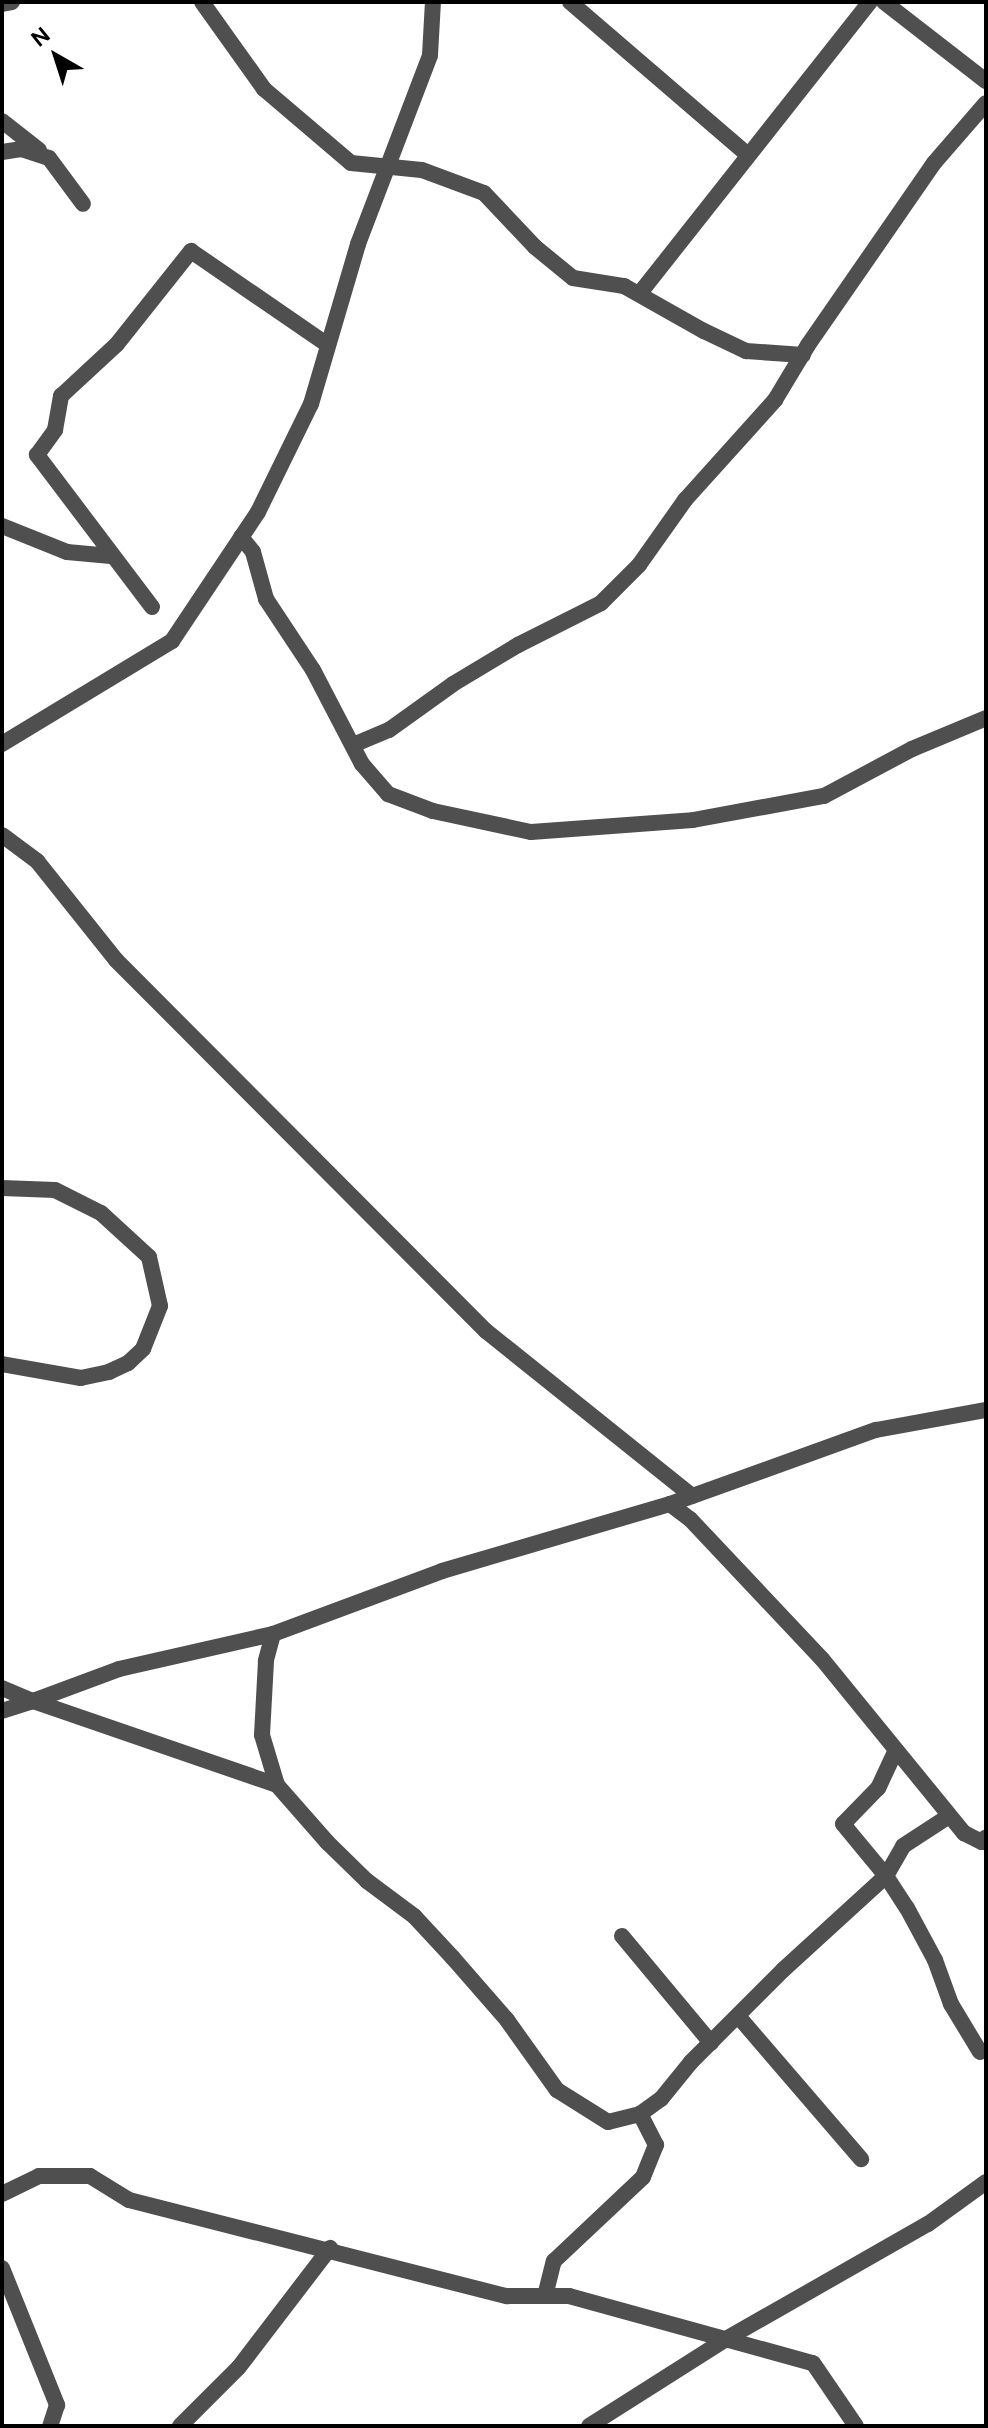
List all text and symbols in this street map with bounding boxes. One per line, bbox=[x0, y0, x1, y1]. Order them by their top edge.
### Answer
north arrow bbox=[16, 16, 96, 96]
text: N bbox=[25, 21, 56, 53]

